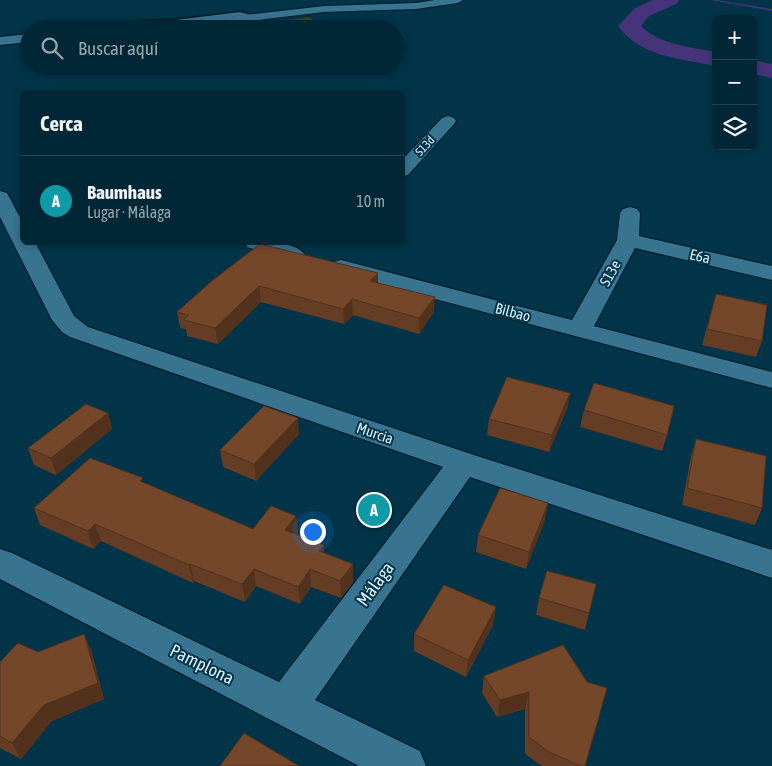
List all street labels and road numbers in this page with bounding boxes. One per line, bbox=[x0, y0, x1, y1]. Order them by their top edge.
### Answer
street label: S13d bbox=[412, 133, 438, 159]
street label: E6a bbox=[688, 245, 712, 267]
street label: S13e bbox=[596, 257, 624, 289]
street label: Bilbao bbox=[494, 299, 532, 325]
street label: Murcia bbox=[354, 419, 396, 447]
street label: Málaga bbox=[352, 558, 398, 610]
street label: Pamplona bbox=[167, 640, 237, 688]

